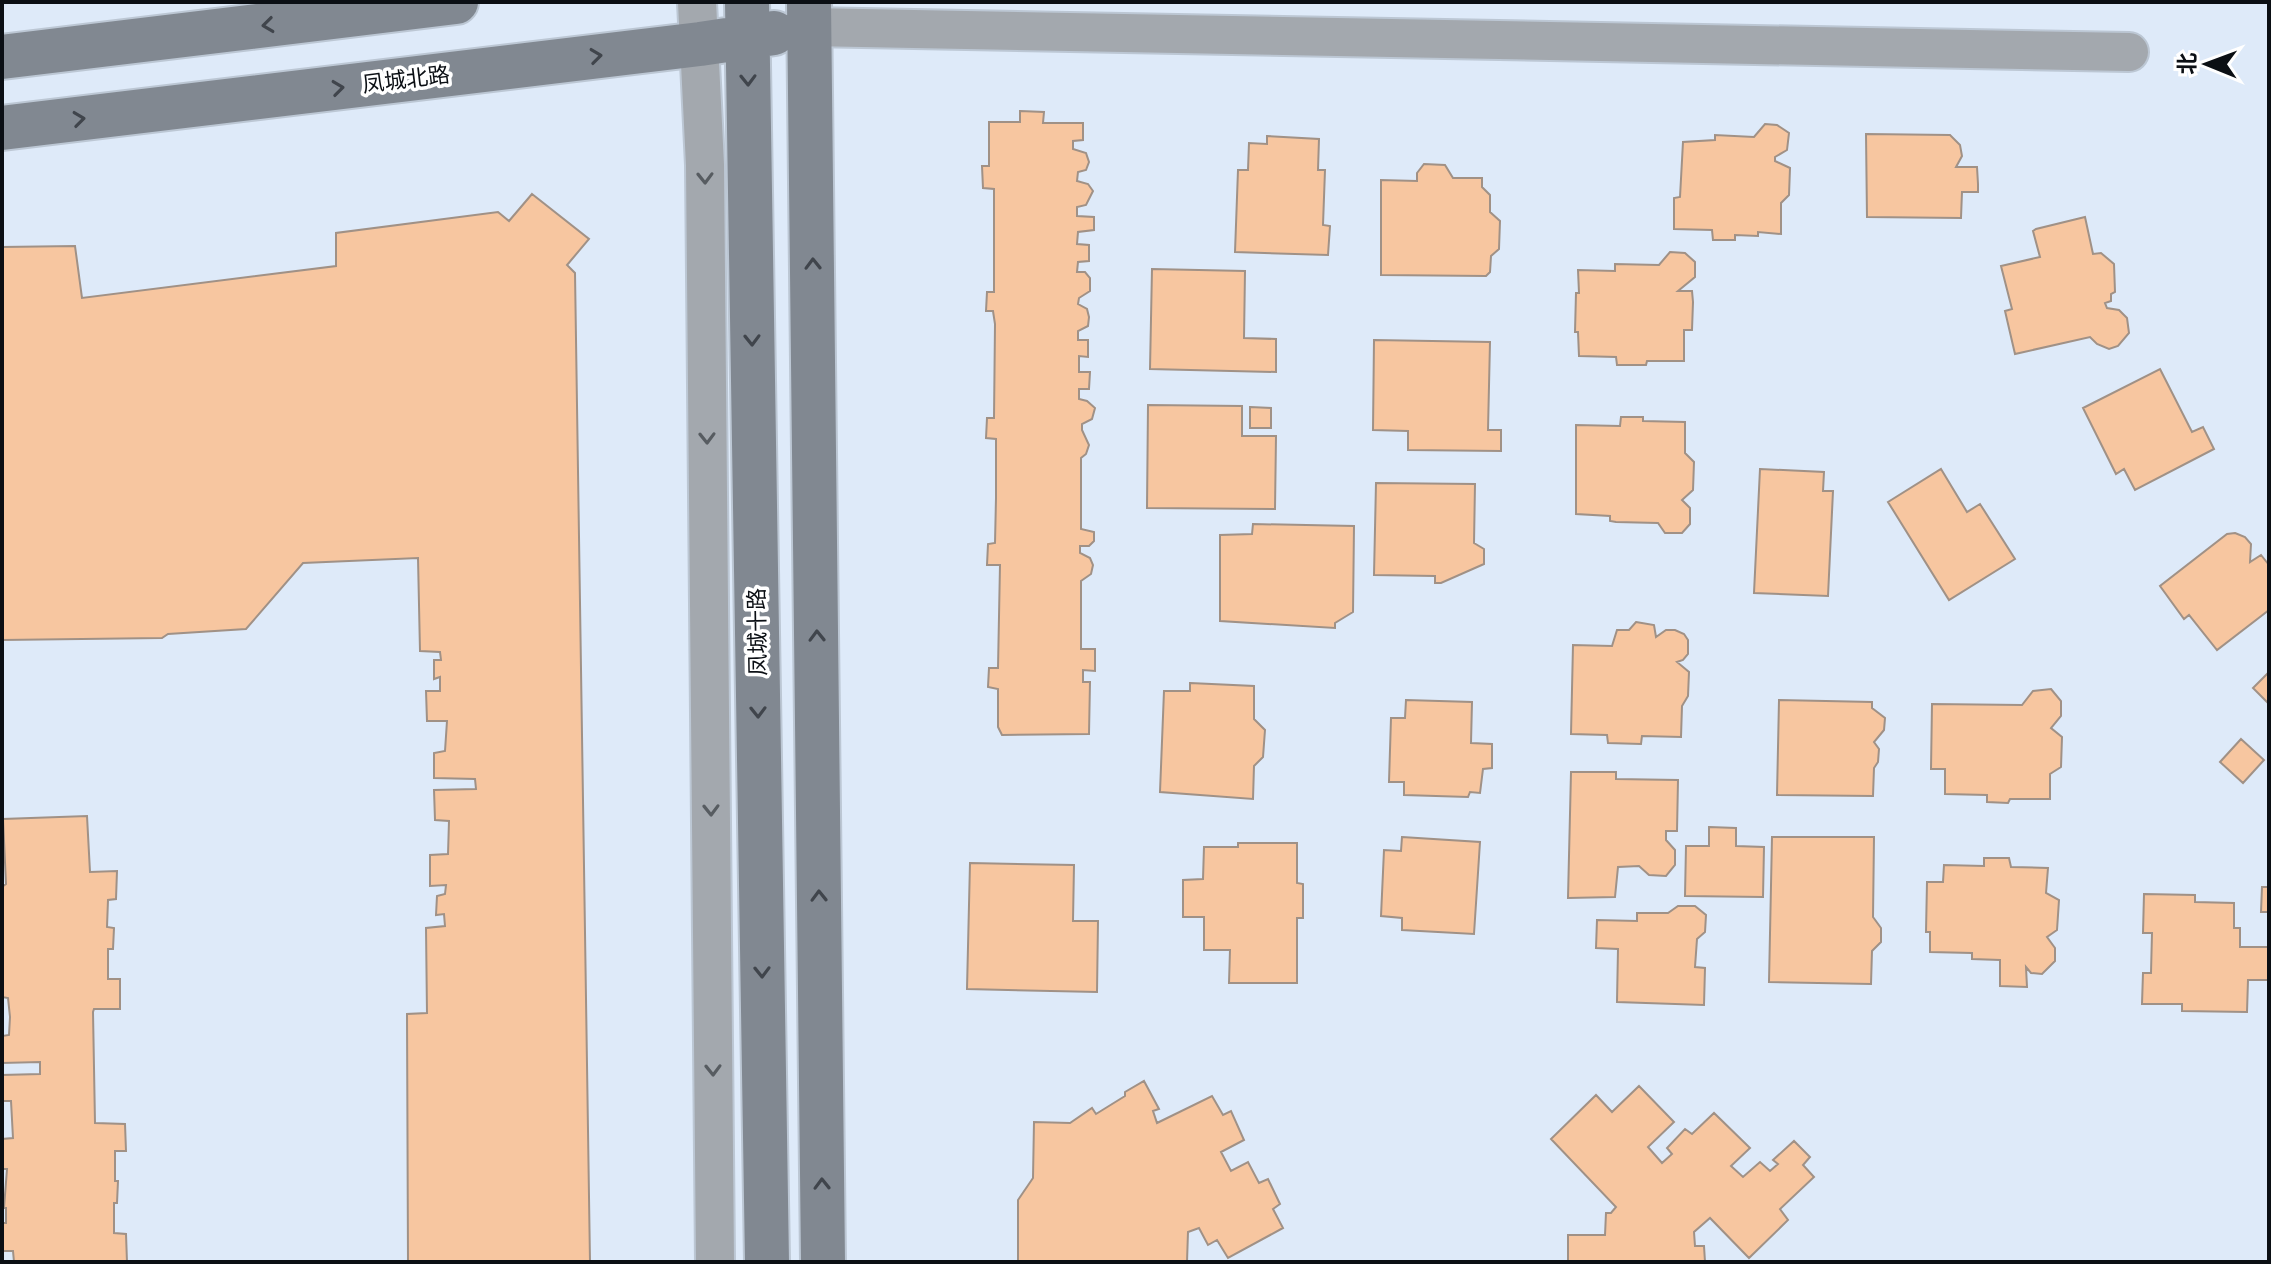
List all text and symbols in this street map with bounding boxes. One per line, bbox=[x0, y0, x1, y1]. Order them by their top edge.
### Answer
one-way arrow bbox=[261, 16, 274, 33]
north arrow bbox=[2167, 24, 2247, 104]
one-way arrow bbox=[590, 48, 603, 65]
text: 北 bbox=[2173, 52, 2201, 75]
street label: 凤城北路 bbox=[361, 60, 451, 98]
one-way arrow bbox=[739, 74, 757, 87]
one-way arrow bbox=[331, 79, 344, 96]
one-way arrow bbox=[73, 111, 86, 128]
one-way arrow bbox=[696, 172, 714, 185]
one-way arrow bbox=[804, 257, 822, 270]
one-way arrow bbox=[744, 334, 761, 347]
one-way arrow bbox=[698, 432, 716, 445]
street label: 凤城十路 bbox=[742, 588, 772, 676]
one-way arrow bbox=[808, 629, 826, 642]
one-way arrow bbox=[749, 706, 767, 719]
one-way arrow bbox=[702, 804, 720, 817]
one-way arrow bbox=[811, 889, 828, 902]
one-way arrow bbox=[753, 966, 771, 979]
one-way arrow bbox=[705, 1064, 722, 1077]
one-way arrow bbox=[813, 1177, 831, 1190]

